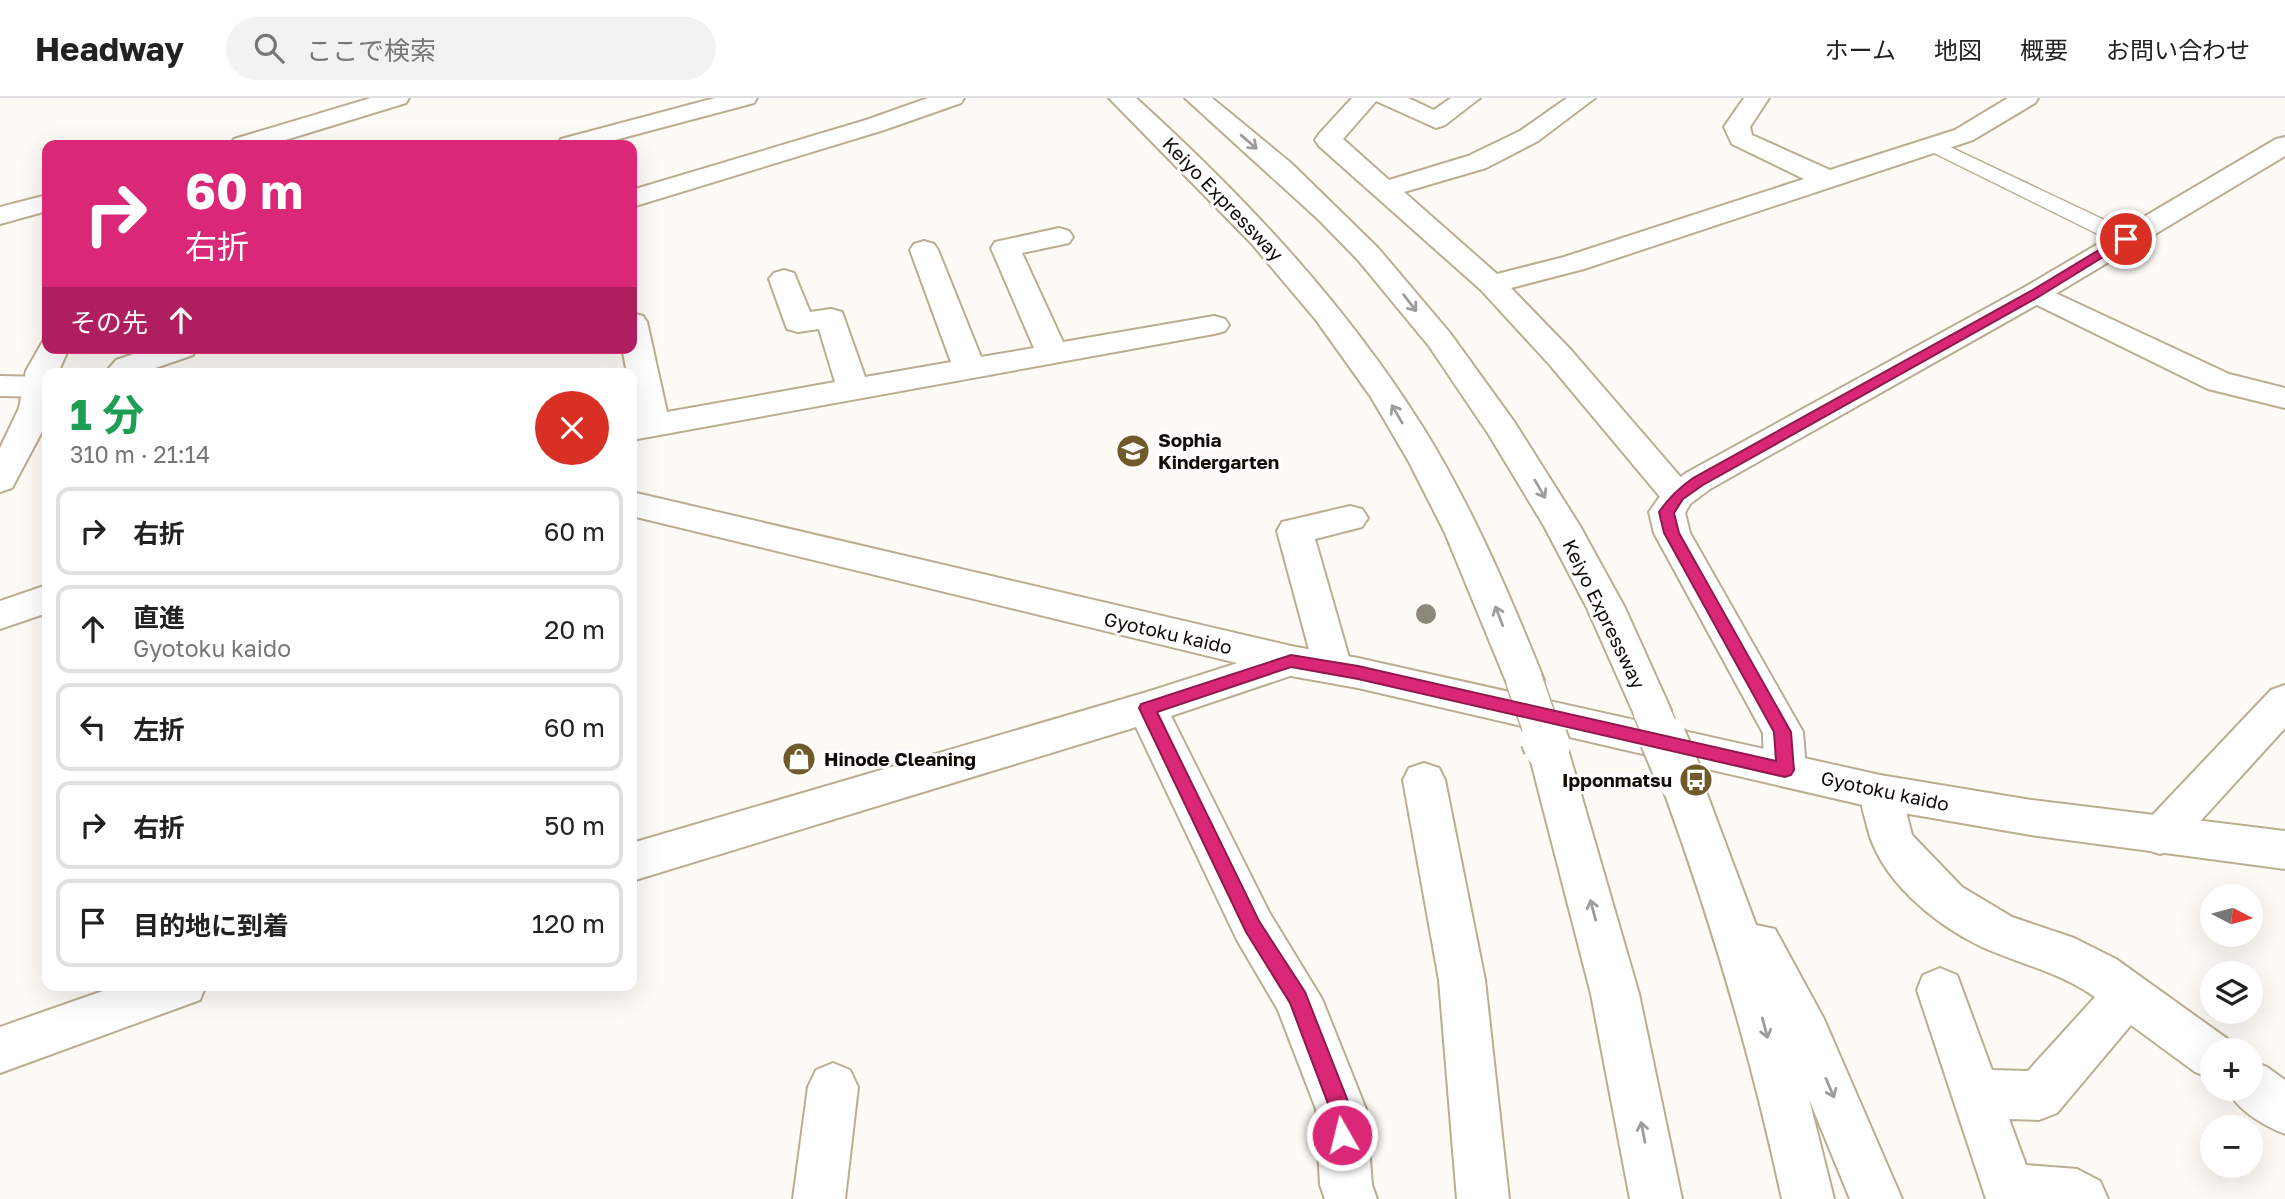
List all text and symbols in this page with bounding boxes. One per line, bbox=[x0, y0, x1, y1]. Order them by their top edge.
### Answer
search box bbox=[226, 17, 716, 80]
text: Headway bbox=[35, 29, 184, 68]
icon: search bbox=[250, 29, 288, 67]
text: ここで検索 bbox=[306, 35, 436, 66]
text: ホーム bbox=[1825, 35, 1896, 64]
text: 地図 bbox=[1934, 35, 1982, 64]
text: 概要 bbox=[2020, 35, 2068, 64]
text: お問い合わせ bbox=[2106, 35, 2250, 64]
street label: Keiyo Expressway bbox=[1158, 132, 1289, 266]
one-way arrow bbox=[1240, 134, 1258, 150]
text: 60 m bbox=[185, 161, 303, 220]
icon: right bbox=[70, 168, 161, 259]
pin bbox=[2096, 209, 2156, 269]
icon: arrive bbox=[2107, 220, 2145, 258]
text: 右折 bbox=[185, 227, 249, 265]
one-way arrow bbox=[1402, 293, 1417, 312]
icon: ahead bbox=[162, 301, 200, 339]
text: その先 bbox=[70, 307, 148, 338]
text: 1 分 bbox=[70, 389, 144, 439]
button: close bbox=[535, 391, 609, 465]
one-way arrow bbox=[1389, 404, 1403, 424]
place label: Sophia Kindergarten bbox=[1158, 428, 1279, 473]
school or university icon: Sophia Kindergarten bbox=[1114, 432, 1152, 470]
text: 310 m · 21:14 bbox=[70, 440, 210, 468]
one-way arrow bbox=[1534, 478, 1547, 499]
icon: right bbox=[74, 512, 112, 550]
text: 60 m bbox=[544, 516, 605, 547]
text: 右折 bbox=[133, 518, 185, 549]
street label: Keiyo Expressway bbox=[1558, 535, 1651, 693]
text: 直進 bbox=[133, 602, 185, 633]
one-way arrow bbox=[1492, 606, 1505, 628]
street label: Gyotoku kaido bbox=[1102, 607, 1234, 658]
icon: ahead bbox=[74, 610, 112, 648]
text: 20 m bbox=[544, 614, 605, 645]
text: Gyotoku kaido bbox=[133, 634, 291, 662]
icon: left bbox=[74, 708, 112, 746]
text: 60 m bbox=[544, 712, 605, 743]
text: 左折 bbox=[133, 714, 185, 745]
shop icon: Hinode Cleaning bbox=[780, 740, 818, 778]
place label: Hinode Cleaning bbox=[824, 747, 976, 770]
bus stop icon: Ipponmatsu bbox=[1677, 761, 1715, 799]
street label: Gyotoku kaido bbox=[1819, 766, 1951, 815]
place label: Ipponmatsu bbox=[1562, 768, 1672, 791]
icon: right bbox=[74, 806, 112, 844]
text: 50 m bbox=[544, 810, 605, 841]
text: 右折 bbox=[133, 812, 185, 843]
north arrow bbox=[2200, 884, 2263, 947]
map controls bbox=[2200, 884, 2263, 1178]
one-way arrow bbox=[1586, 899, 1599, 922]
icon: arrive bbox=[74, 904, 112, 942]
text: 120 m bbox=[532, 908, 605, 939]
text: 目的地に到着 bbox=[133, 910, 289, 941]
button: layers bbox=[2200, 961, 2263, 1024]
one-way arrow bbox=[1759, 1016, 1772, 1039]
button: + bbox=[2200, 1038, 2263, 1101]
one-way arrow bbox=[1824, 1077, 1837, 1098]
position arrow bbox=[1305, 1098, 1379, 1172]
button: − bbox=[2200, 1115, 2263, 1178]
one-way arrow bbox=[1635, 1121, 1649, 1144]

